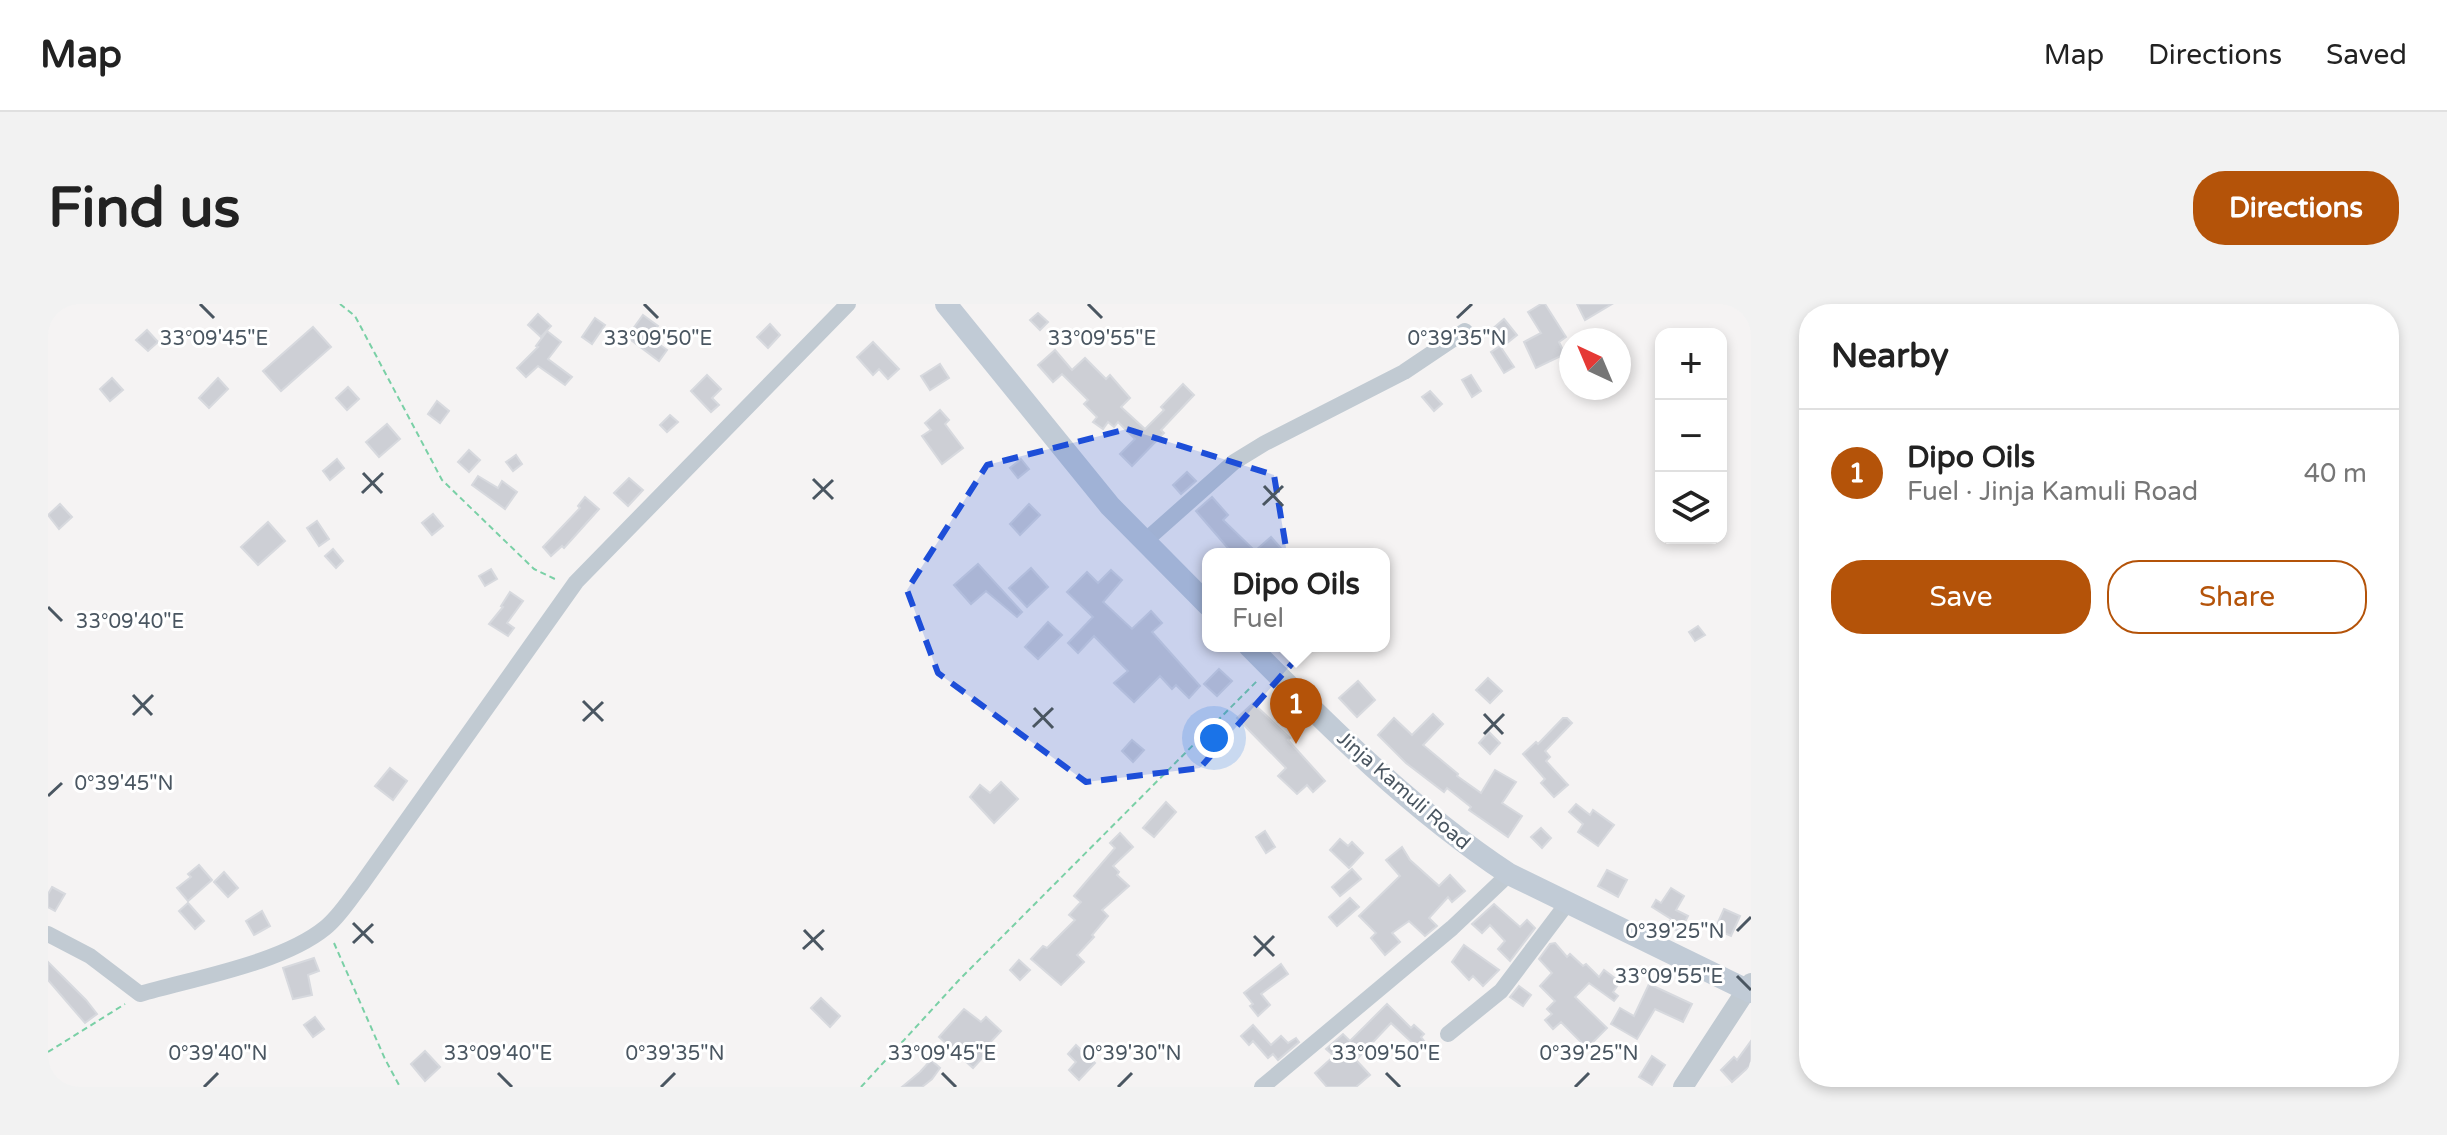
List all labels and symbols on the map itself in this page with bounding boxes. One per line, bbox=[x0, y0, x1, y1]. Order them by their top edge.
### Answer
text: 33°09'45"E bbox=[160, 327, 268, 351]
text: 33°09'50"E bbox=[604, 327, 712, 351]
text: 33°09'55"E bbox=[1048, 327, 1156, 351]
text: 0°39'35"N bbox=[1407, 327, 1507, 351]
north arrow bbox=[1559, 328, 1631, 400]
text: 33°09'40"E bbox=[76, 610, 184, 634]
pin: 1 bbox=[1270, 678, 1322, 744]
your location bbox=[1194, 718, 1234, 758]
street label: Jinja Kamuli Road bbox=[1332, 726, 1475, 855]
text: 0°39'45"N bbox=[74, 772, 174, 796]
text: 0°39'25"N bbox=[1625, 920, 1725, 944]
text: 33°09'55"E bbox=[1615, 965, 1723, 989]
text: 0°39'40"N bbox=[168, 1042, 268, 1066]
text: 33°09'40"E bbox=[444, 1042, 552, 1066]
text: 0°39'35"N bbox=[625, 1042, 725, 1066]
text: 33°09'45"E bbox=[888, 1042, 996, 1066]
text: 0°39'30"N bbox=[1082, 1042, 1182, 1066]
text: 33°09'50"E bbox=[1332, 1042, 1440, 1066]
text: 0°39'25"N bbox=[1539, 1042, 1639, 1066]

